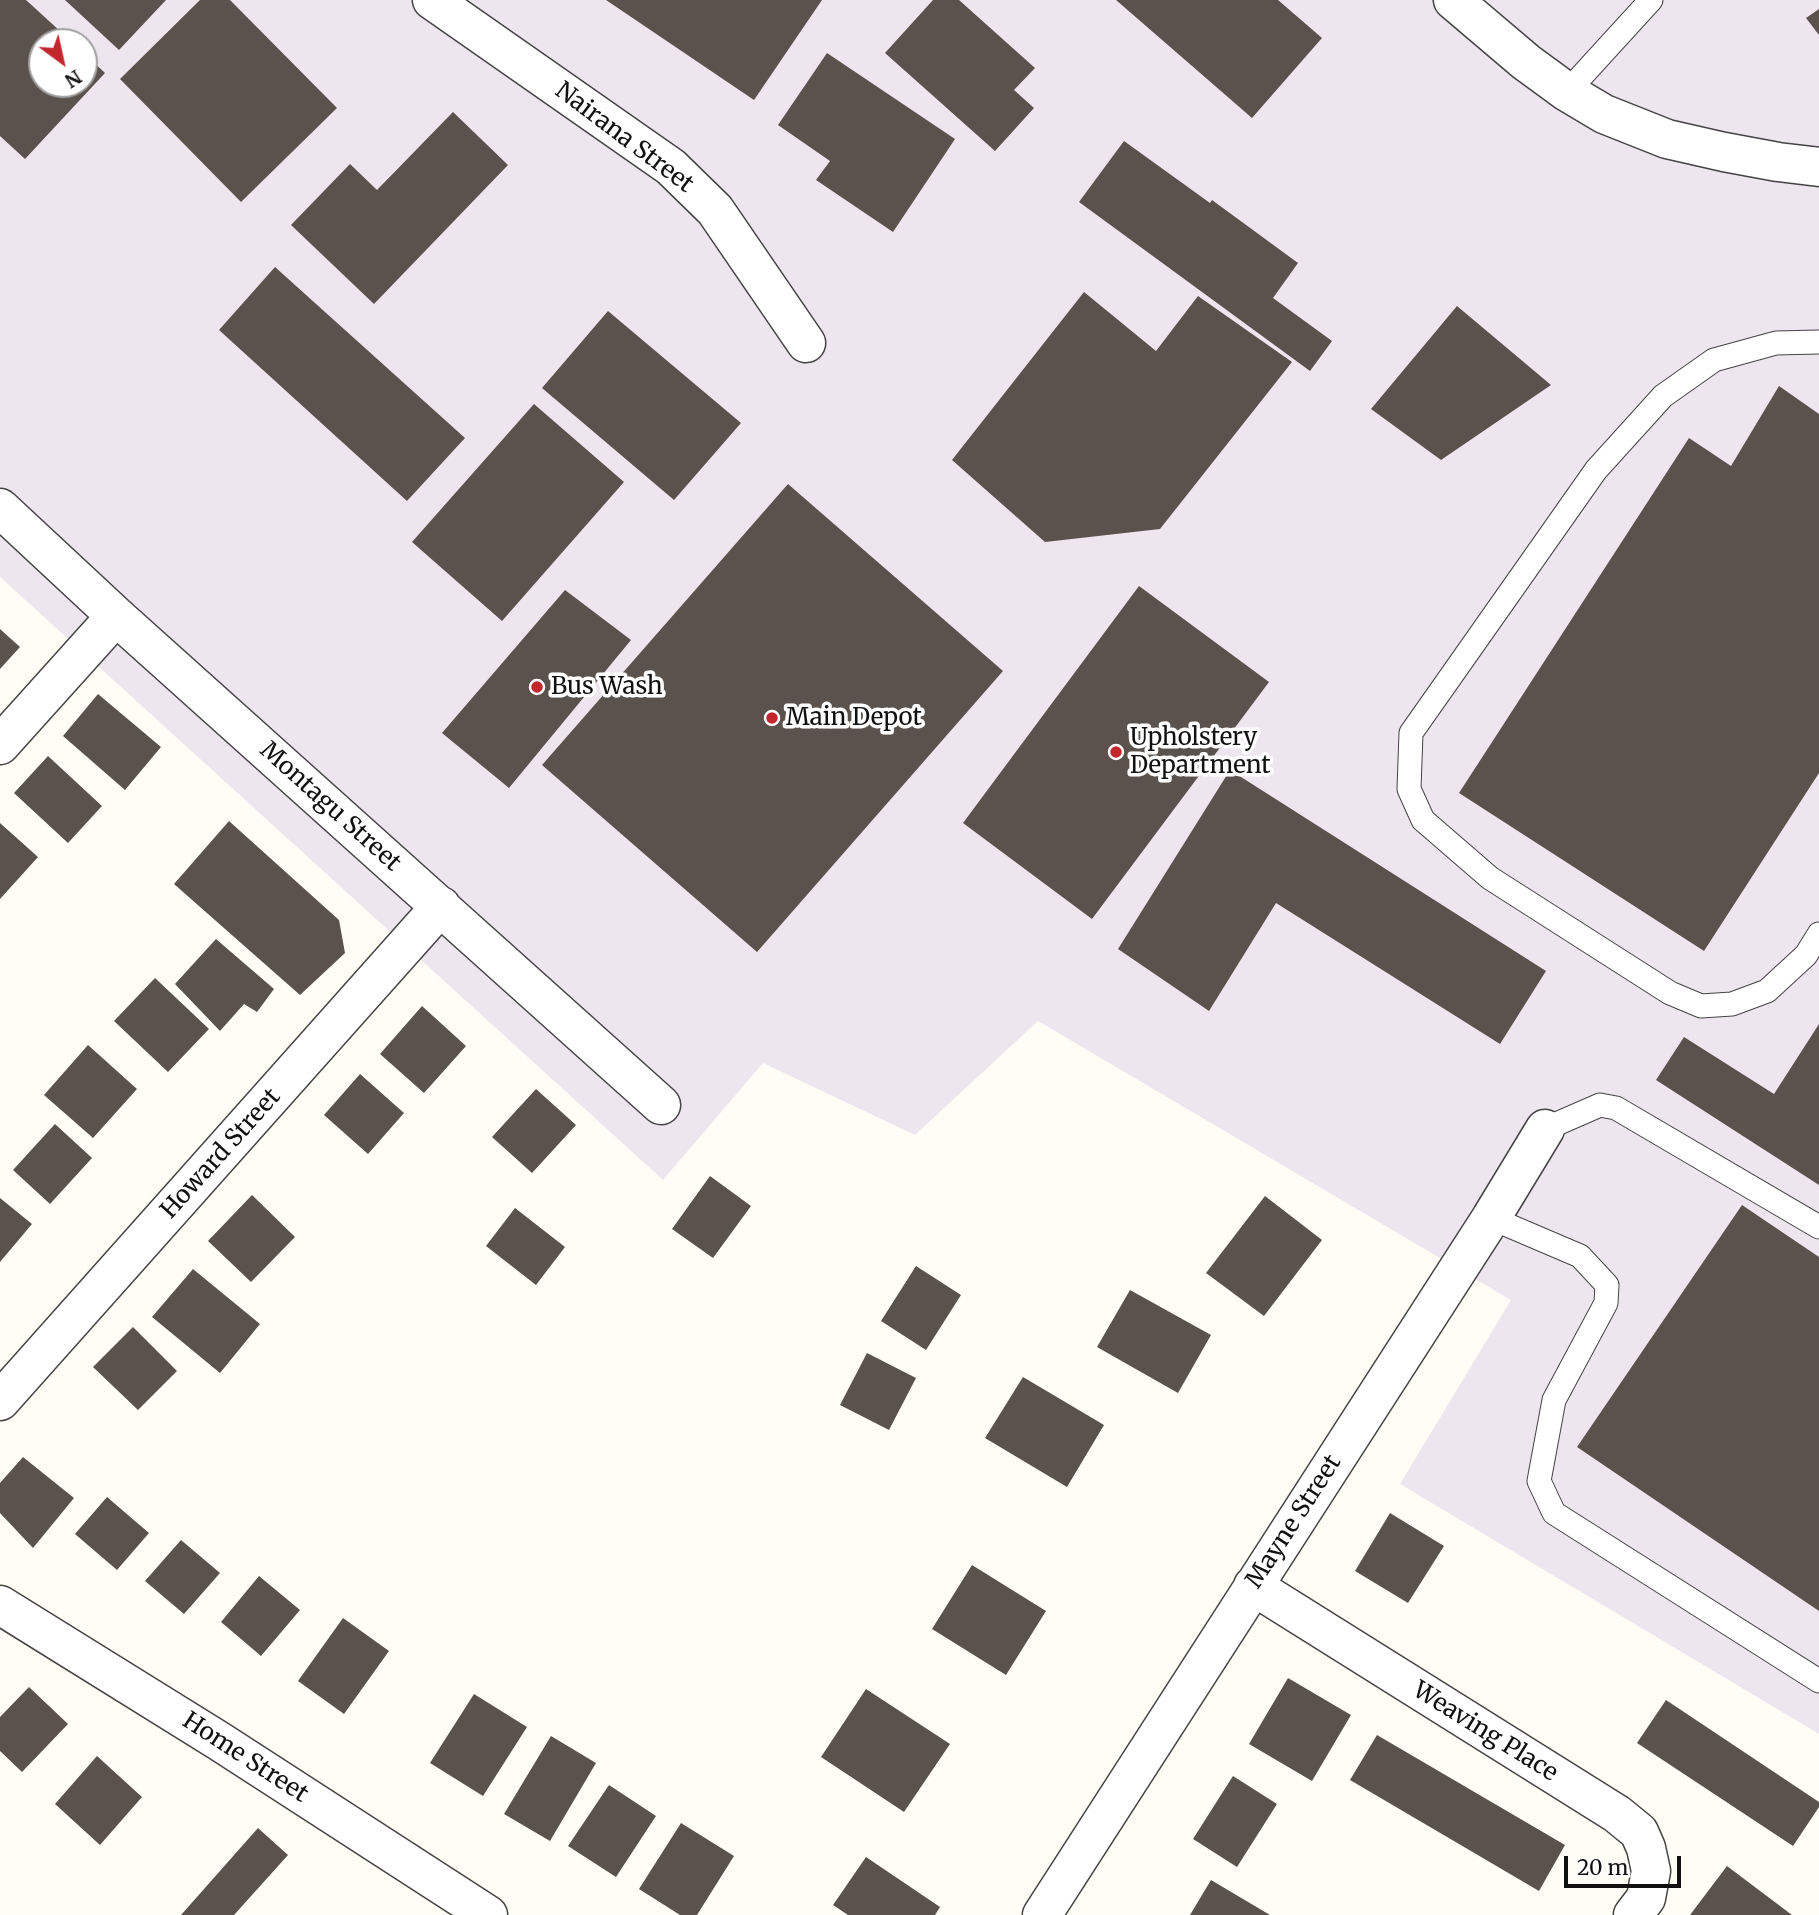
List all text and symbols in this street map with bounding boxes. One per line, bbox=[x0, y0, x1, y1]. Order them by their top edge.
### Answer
north arrow bbox=[28, 28, 98, 98]
text: N bbox=[61, 65, 86, 93]
street label: Nairana Street bbox=[549, 77, 699, 199]
place label: Bus Wash bbox=[551, 673, 663, 701]
marker: Bus Wash bbox=[529, 679, 545, 695]
place label: Main Depot bbox=[786, 704, 922, 732]
marker: Main Depot bbox=[764, 710, 780, 726]
place label: Upholstery Department bbox=[1130, 724, 1271, 780]
street label: Montagu Street bbox=[254, 736, 406, 878]
marker: Upholstery Department bbox=[1108, 744, 1124, 760]
street label: Howard Street bbox=[155, 1083, 287, 1225]
street label: Mayne Street bbox=[1240, 1450, 1348, 1594]
street label: Weaving Place bbox=[1407, 1676, 1563, 1788]
street label: Home Street bbox=[177, 1707, 313, 1809]
scale bar bbox=[1567, 1842, 1684, 1886]
text: 20 m bbox=[1577, 1854, 1628, 1881]

